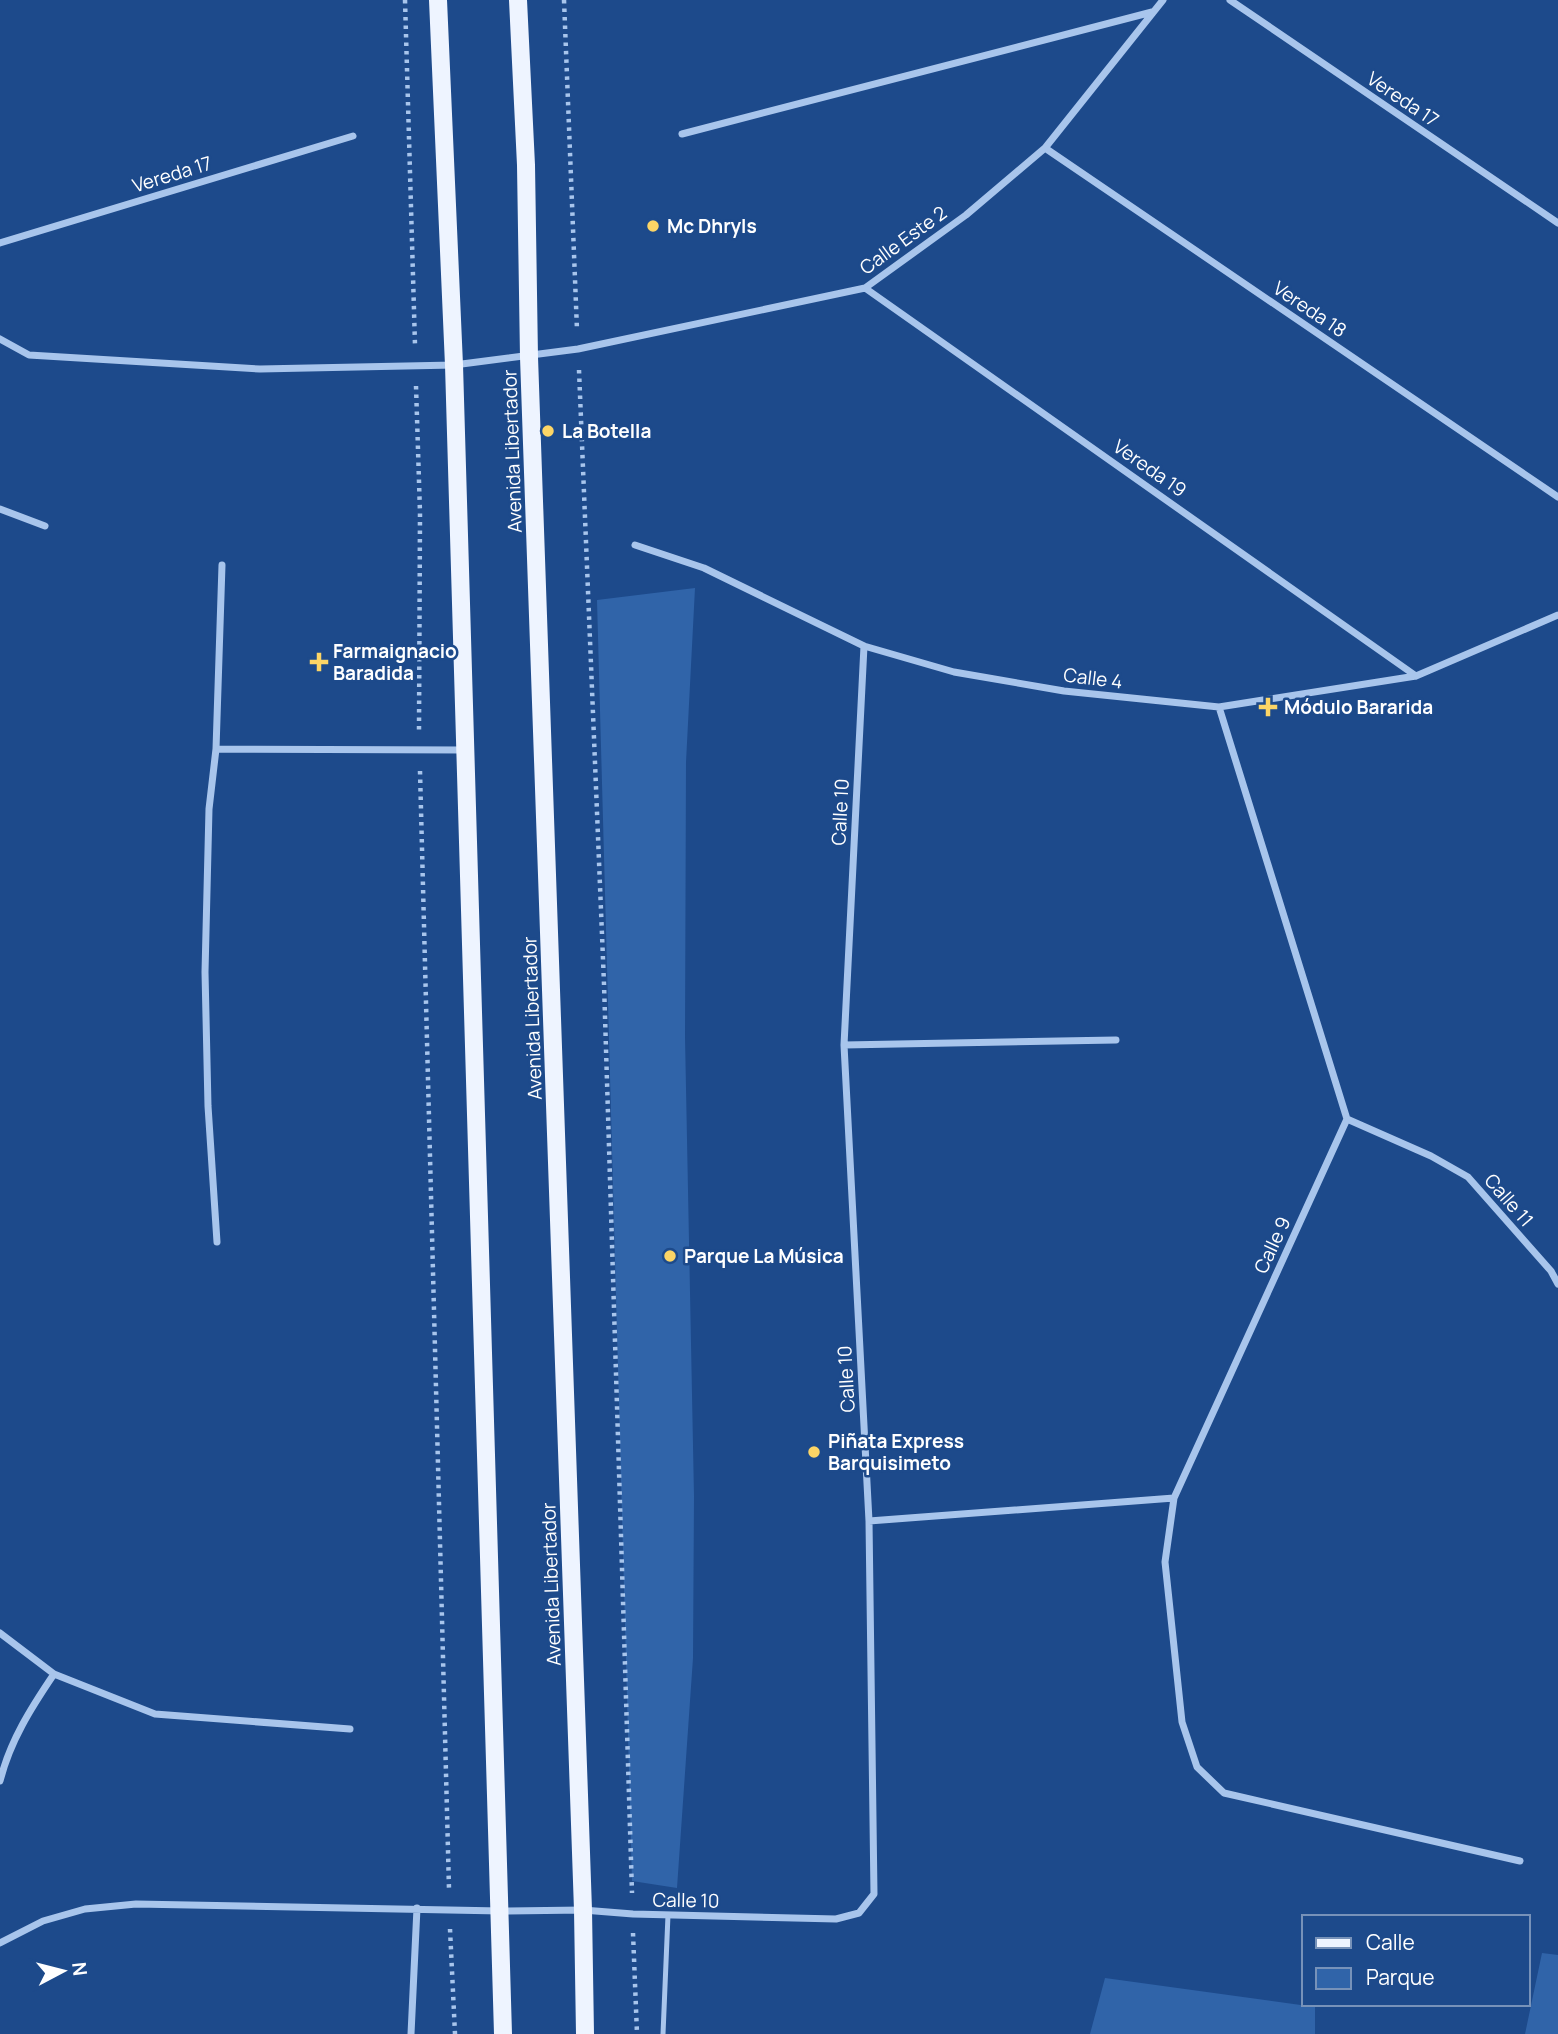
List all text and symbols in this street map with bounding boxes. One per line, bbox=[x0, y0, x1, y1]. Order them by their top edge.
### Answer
street label: Vereda 17 bbox=[1362, 65, 1444, 133]
street label: Vereda 17 bbox=[129, 150, 215, 198]
street label: Calle Este 2 bbox=[854, 200, 952, 280]
place label: Mc Dhryls bbox=[667, 213, 757, 239]
marker: Mc Dhryls bbox=[645, 218, 661, 234]
street label: Vereda 18 bbox=[1268, 275, 1352, 343]
street label: Avenida Libertador bbox=[496, 369, 528, 533]
place label: La Botella bbox=[562, 418, 651, 444]
marker: La Botella bbox=[540, 423, 556, 439]
street label: Vereda 19 bbox=[1108, 433, 1192, 503]
place label: Farmaignacio Baradida bbox=[333, 638, 457, 686]
marker: Farmaignacio Baradida bbox=[311, 654, 327, 670]
street label: Calle 4 bbox=[1062, 661, 1124, 695]
place label: Módulo Bararida bbox=[1284, 694, 1433, 720]
marker: Módulo Bararida bbox=[1258, 697, 1278, 717]
street label: Calle 10 bbox=[825, 778, 855, 846]
street label: Avenida Libertador bbox=[516, 936, 548, 1100]
street label: Calle 11 bbox=[1479, 1168, 1539, 1232]
street label: Calle 9 bbox=[1248, 1212, 1296, 1278]
place label: Parque La Música bbox=[684, 1243, 844, 1269]
marker: Parque La Música bbox=[662, 1248, 678, 1264]
street label: Calle 10 bbox=[831, 1345, 861, 1413]
place label: Piñata Express Barquisimeto bbox=[828, 1428, 964, 1476]
marker: Piñata Express Barquisimeto bbox=[806, 1444, 822, 1460]
street label: Avenida Libertador bbox=[535, 1502, 567, 1666]
street label: Calle 10 bbox=[652, 1886, 720, 1914]
legend bbox=[1302, 1915, 1530, 2006]
text: Calle bbox=[1366, 1928, 1415, 1956]
north arrow bbox=[28, 1936, 98, 2006]
text: N bbox=[66, 1961, 94, 1977]
text: Parque bbox=[1366, 1963, 1435, 1991]

